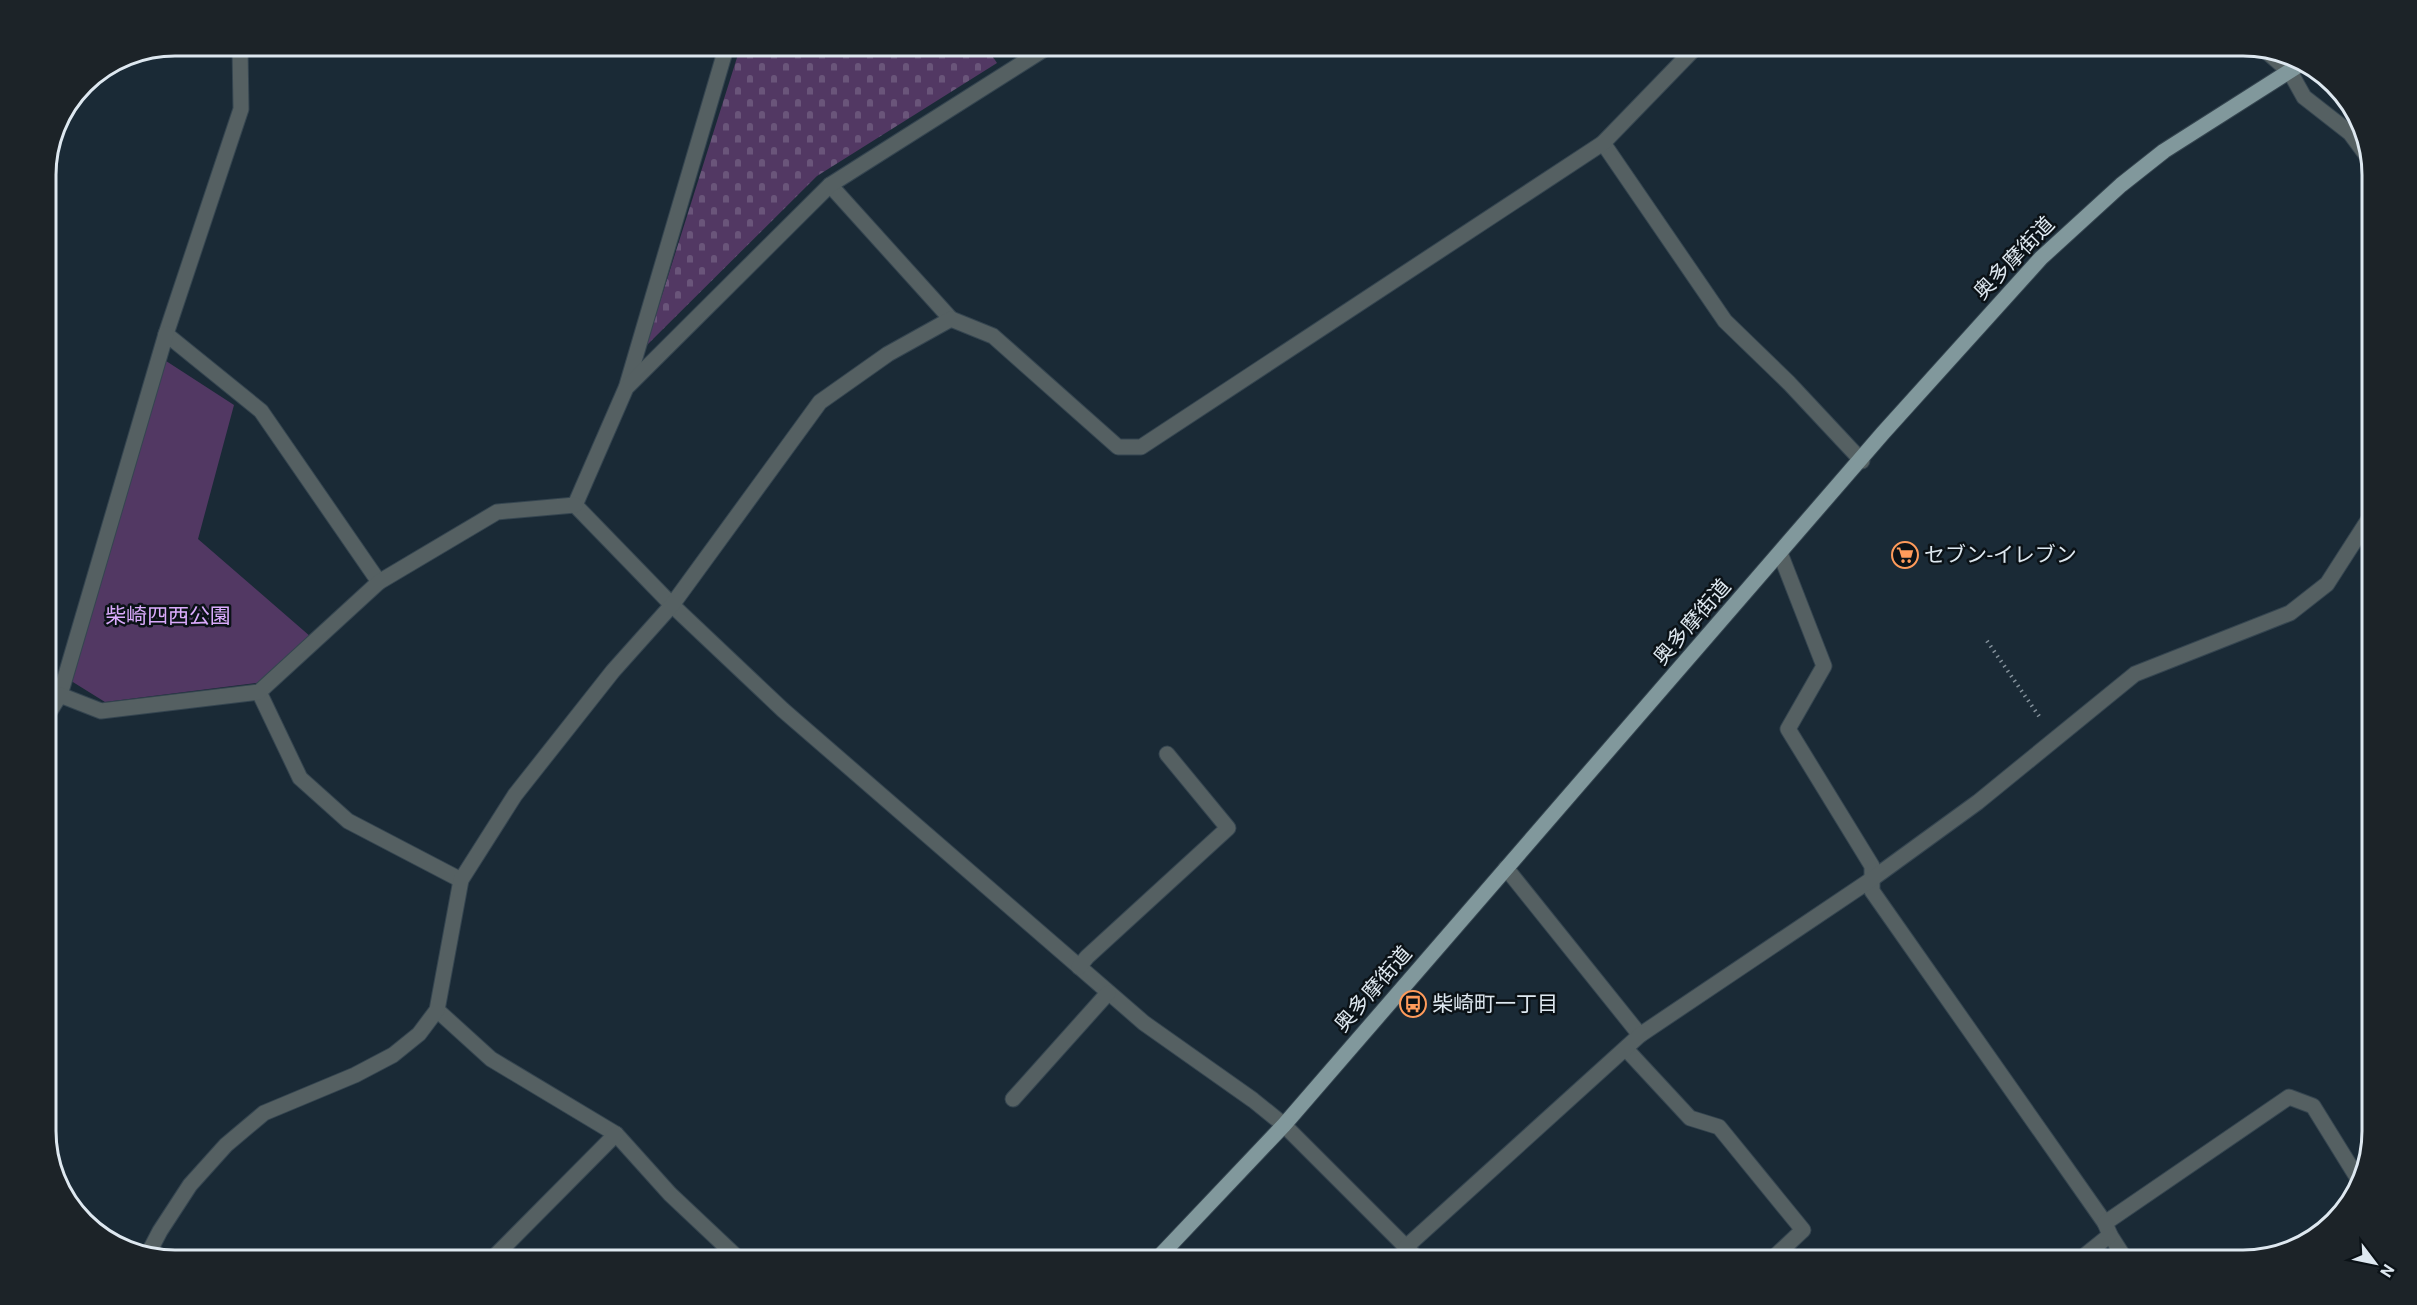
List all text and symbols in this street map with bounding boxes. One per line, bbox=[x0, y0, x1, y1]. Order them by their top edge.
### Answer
street label: 奥多摩街道 bbox=[1969, 212, 2059, 304]
supermarket icon: セブン-イレブン bbox=[1890, 540, 1920, 570]
place label: セブン-イレブン bbox=[1924, 543, 2077, 567]
street label: 奥多摩街道 bbox=[1649, 575, 1735, 669]
park label: 柴崎四西公園 bbox=[105, 604, 231, 628]
street label: 奥多摩街道 bbox=[1330, 942, 1416, 1036]
bus stop icon: 柴崎町一丁目 bbox=[1398, 989, 1428, 1019]
place label: 柴崎町一丁目 bbox=[1432, 992, 1558, 1016]
north arrow bbox=[2345, 1233, 2405, 1293]
text: N bbox=[2376, 1261, 2398, 1281]

